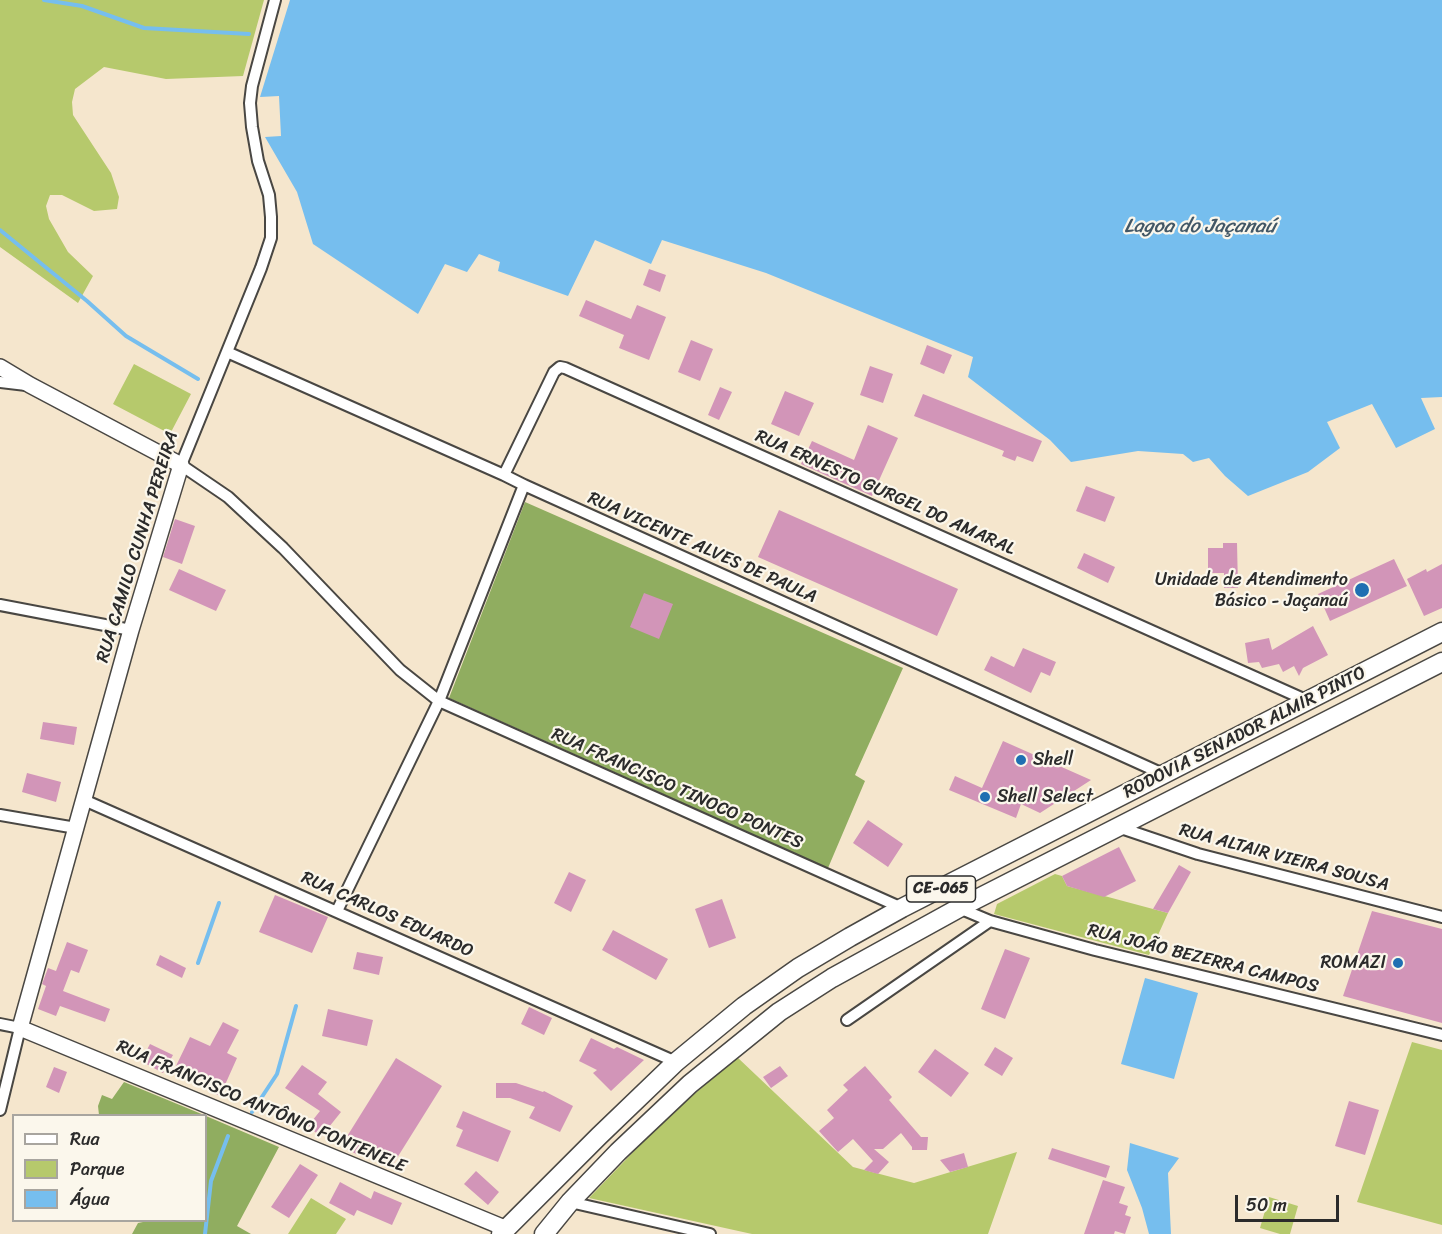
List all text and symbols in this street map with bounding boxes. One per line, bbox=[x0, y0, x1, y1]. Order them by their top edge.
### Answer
water label: Lagoa do Jaçanaú bbox=[1124, 215, 1276, 239]
street label: RUA ERNESTO GURGEL DO AMARAL bbox=[752, 426, 1018, 560]
street label: RUA CAMILO CUNHA PEREIRA bbox=[92, 429, 184, 665]
street label: RUA VICENTE ALVES DE PAULA bbox=[584, 488, 820, 608]
place label: Unidade de Atendimento Básico - Jaçanaú bbox=[1155, 569, 1348, 612]
marker: Unidade de Atendimento Básico - Jaçanaú bbox=[1353, 581, 1371, 599]
street label: RODOVIA SENADOR ALMIR PINTO bbox=[1120, 662, 1370, 804]
street label: RUA FRANCISCO TINOCO PONTES bbox=[548, 724, 806, 854]
place label: Shell bbox=[1033, 749, 1073, 771]
marker: Shell bbox=[1014, 753, 1028, 767]
place label: Shell Select bbox=[997, 786, 1093, 808]
marker: Shell Select bbox=[978, 790, 992, 804]
street label: RUA ALTAIR VIEIRA SOUSA bbox=[1177, 820, 1391, 896]
street label: RUA CARLOS EDUARDO bbox=[298, 867, 476, 963]
road number: CE-065 bbox=[906, 876, 976, 902]
street label: RUA JOÃO BEZERRA CAMPOS bbox=[1085, 920, 1321, 998]
place label: ROMAZI bbox=[1320, 952, 1386, 974]
marker: ROMAZI bbox=[1391, 956, 1405, 970]
street label: RUA FRANCISCO ANTÔNIO FONTENELE bbox=[113, 1036, 409, 1178]
legend bbox=[12, 1114, 207, 1222]
text: Rua bbox=[70, 1123, 100, 1155]
text: Parque bbox=[70, 1153, 124, 1185]
text: Água bbox=[70, 1183, 110, 1215]
scale bar bbox=[1238, 1183, 1342, 1221]
text: 50 m bbox=[1246, 1189, 1287, 1221]

